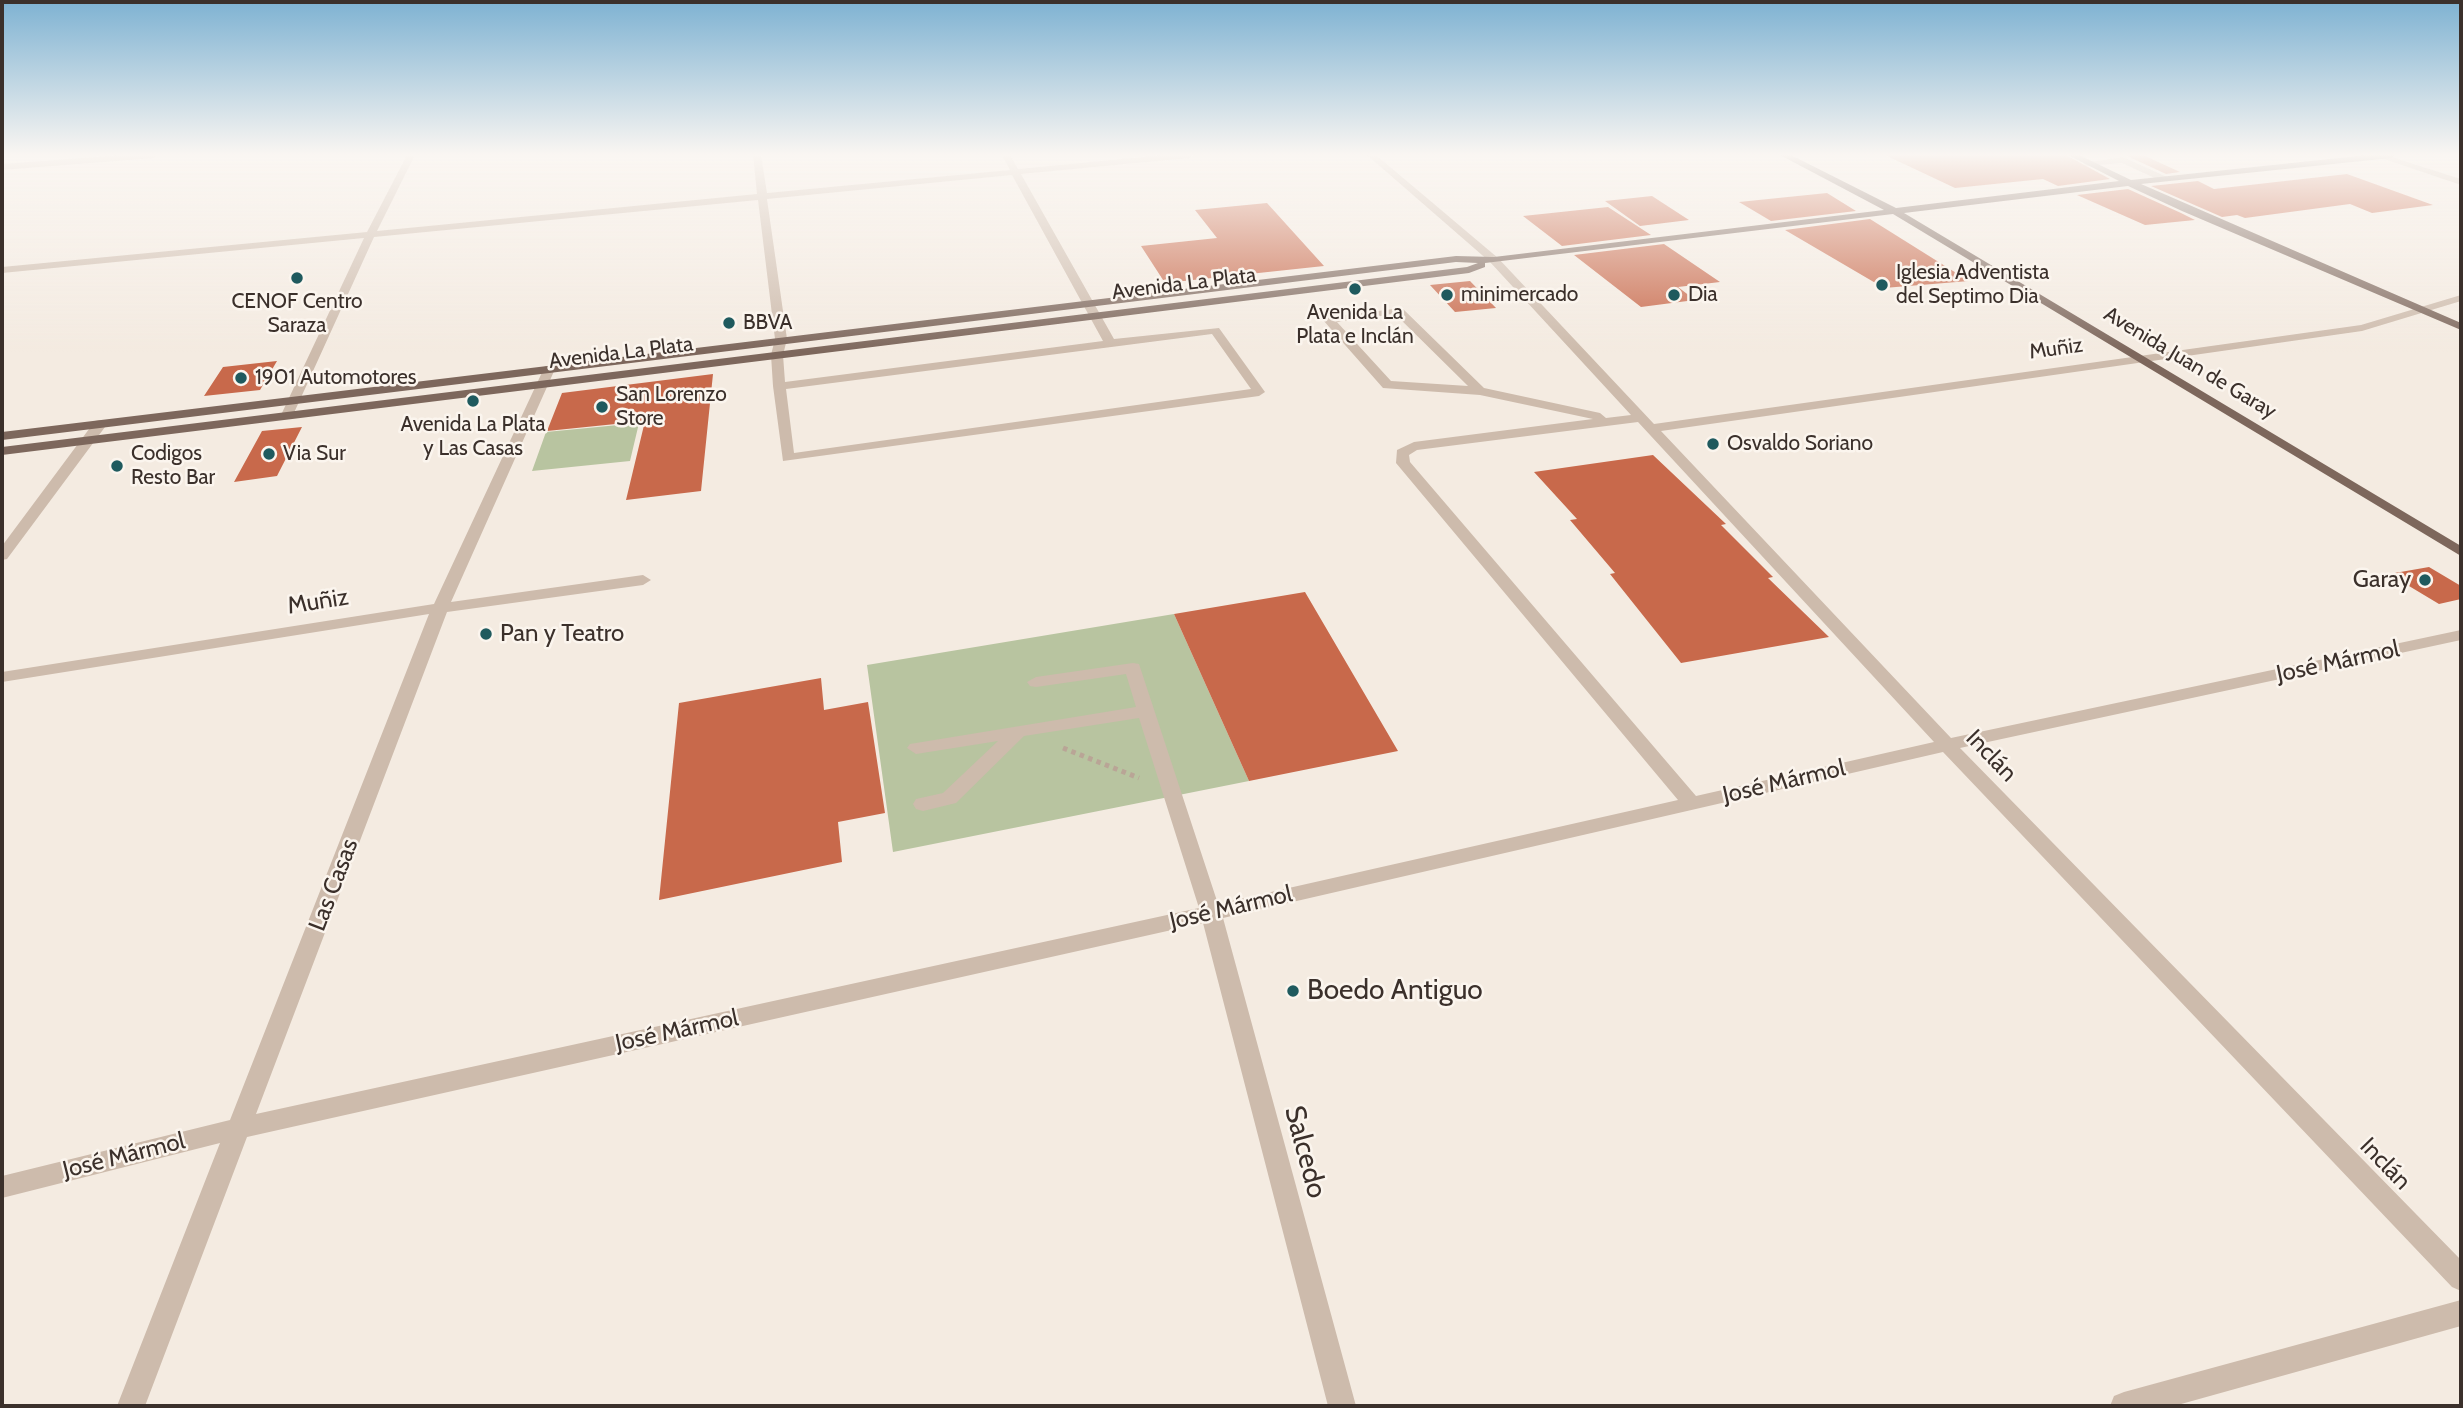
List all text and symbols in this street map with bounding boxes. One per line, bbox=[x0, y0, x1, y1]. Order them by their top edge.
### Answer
place label: Iglesia Adventista del Septimo Dia bbox=[1896, 260, 2049, 310]
street label: Avenida La Plata bbox=[1111, 263, 1257, 305]
marker: CENOF Centro Saraza bbox=[289, 270, 305, 286]
marker: Iglesia Adventista del Septimo Dia bbox=[1874, 277, 1890, 293]
marker: Avenida La Plata e Inclán bbox=[1347, 281, 1363, 297]
place label: minimercado bbox=[1461, 282, 1578, 308]
place label: Dia bbox=[1688, 282, 1718, 308]
marker: minimercado bbox=[1439, 287, 1455, 303]
marker: Dia bbox=[1666, 287, 1682, 303]
place label: CENOF Centro Saraza bbox=[231, 289, 363, 339]
place label: Avenida La Plata e Inclán bbox=[1296, 300, 1414, 350]
street label: Avenida Juan de Garay bbox=[2099, 302, 2281, 424]
place label: BBVA bbox=[743, 310, 792, 336]
marker: BBVA bbox=[721, 315, 737, 331]
street label: Avenida La Plata bbox=[548, 332, 694, 374]
street label: Muñiz bbox=[2028, 333, 2084, 365]
place label: 1901 Automotores bbox=[255, 365, 416, 391]
marker: 1901 Automotores bbox=[233, 370, 249, 386]
place label: San Lorenzo Store bbox=[616, 382, 727, 432]
marker: Avenida La Plata y Las Casas bbox=[465, 393, 481, 409]
marker: San Lorenzo Store bbox=[594, 399, 610, 415]
place label: Avenida La Plata y Las Casas bbox=[401, 412, 545, 462]
place label: Osvaldo Soriano bbox=[1727, 431, 1873, 457]
marker: Osvaldo Soriano bbox=[1705, 436, 1721, 452]
place label: Codigos Resto Bar bbox=[131, 441, 215, 491]
place label: Via Sur bbox=[283, 441, 346, 467]
marker: Via Sur bbox=[261, 446, 277, 462]
marker: Codigos Resto Bar bbox=[109, 458, 125, 474]
place label: Garay bbox=[2353, 566, 2411, 594]
marker: Garay bbox=[2417, 572, 2433, 588]
street label: Muñiz bbox=[285, 583, 351, 621]
place label: Pan y Teatro bbox=[500, 620, 624, 648]
marker: Pan y Teatro bbox=[478, 626, 494, 642]
street label: José Mármol bbox=[2274, 635, 2402, 689]
street label: Inclán bbox=[1960, 724, 2022, 788]
street label: José Mármol bbox=[1720, 754, 1848, 810]
street label: Las Casas bbox=[303, 835, 365, 935]
street label: José Mármol bbox=[1167, 880, 1295, 936]
place label: Boedo Antiguo bbox=[1307, 974, 1483, 1008]
marker: Boedo Antiguo bbox=[1285, 983, 1301, 999]
street label: José Mármol bbox=[613, 1004, 741, 1058]
street label: Salcedo bbox=[1277, 1102, 1333, 1202]
street label: José Mármol bbox=[60, 1127, 188, 1185]
street label: Inclán bbox=[2354, 1132, 2416, 1196]

